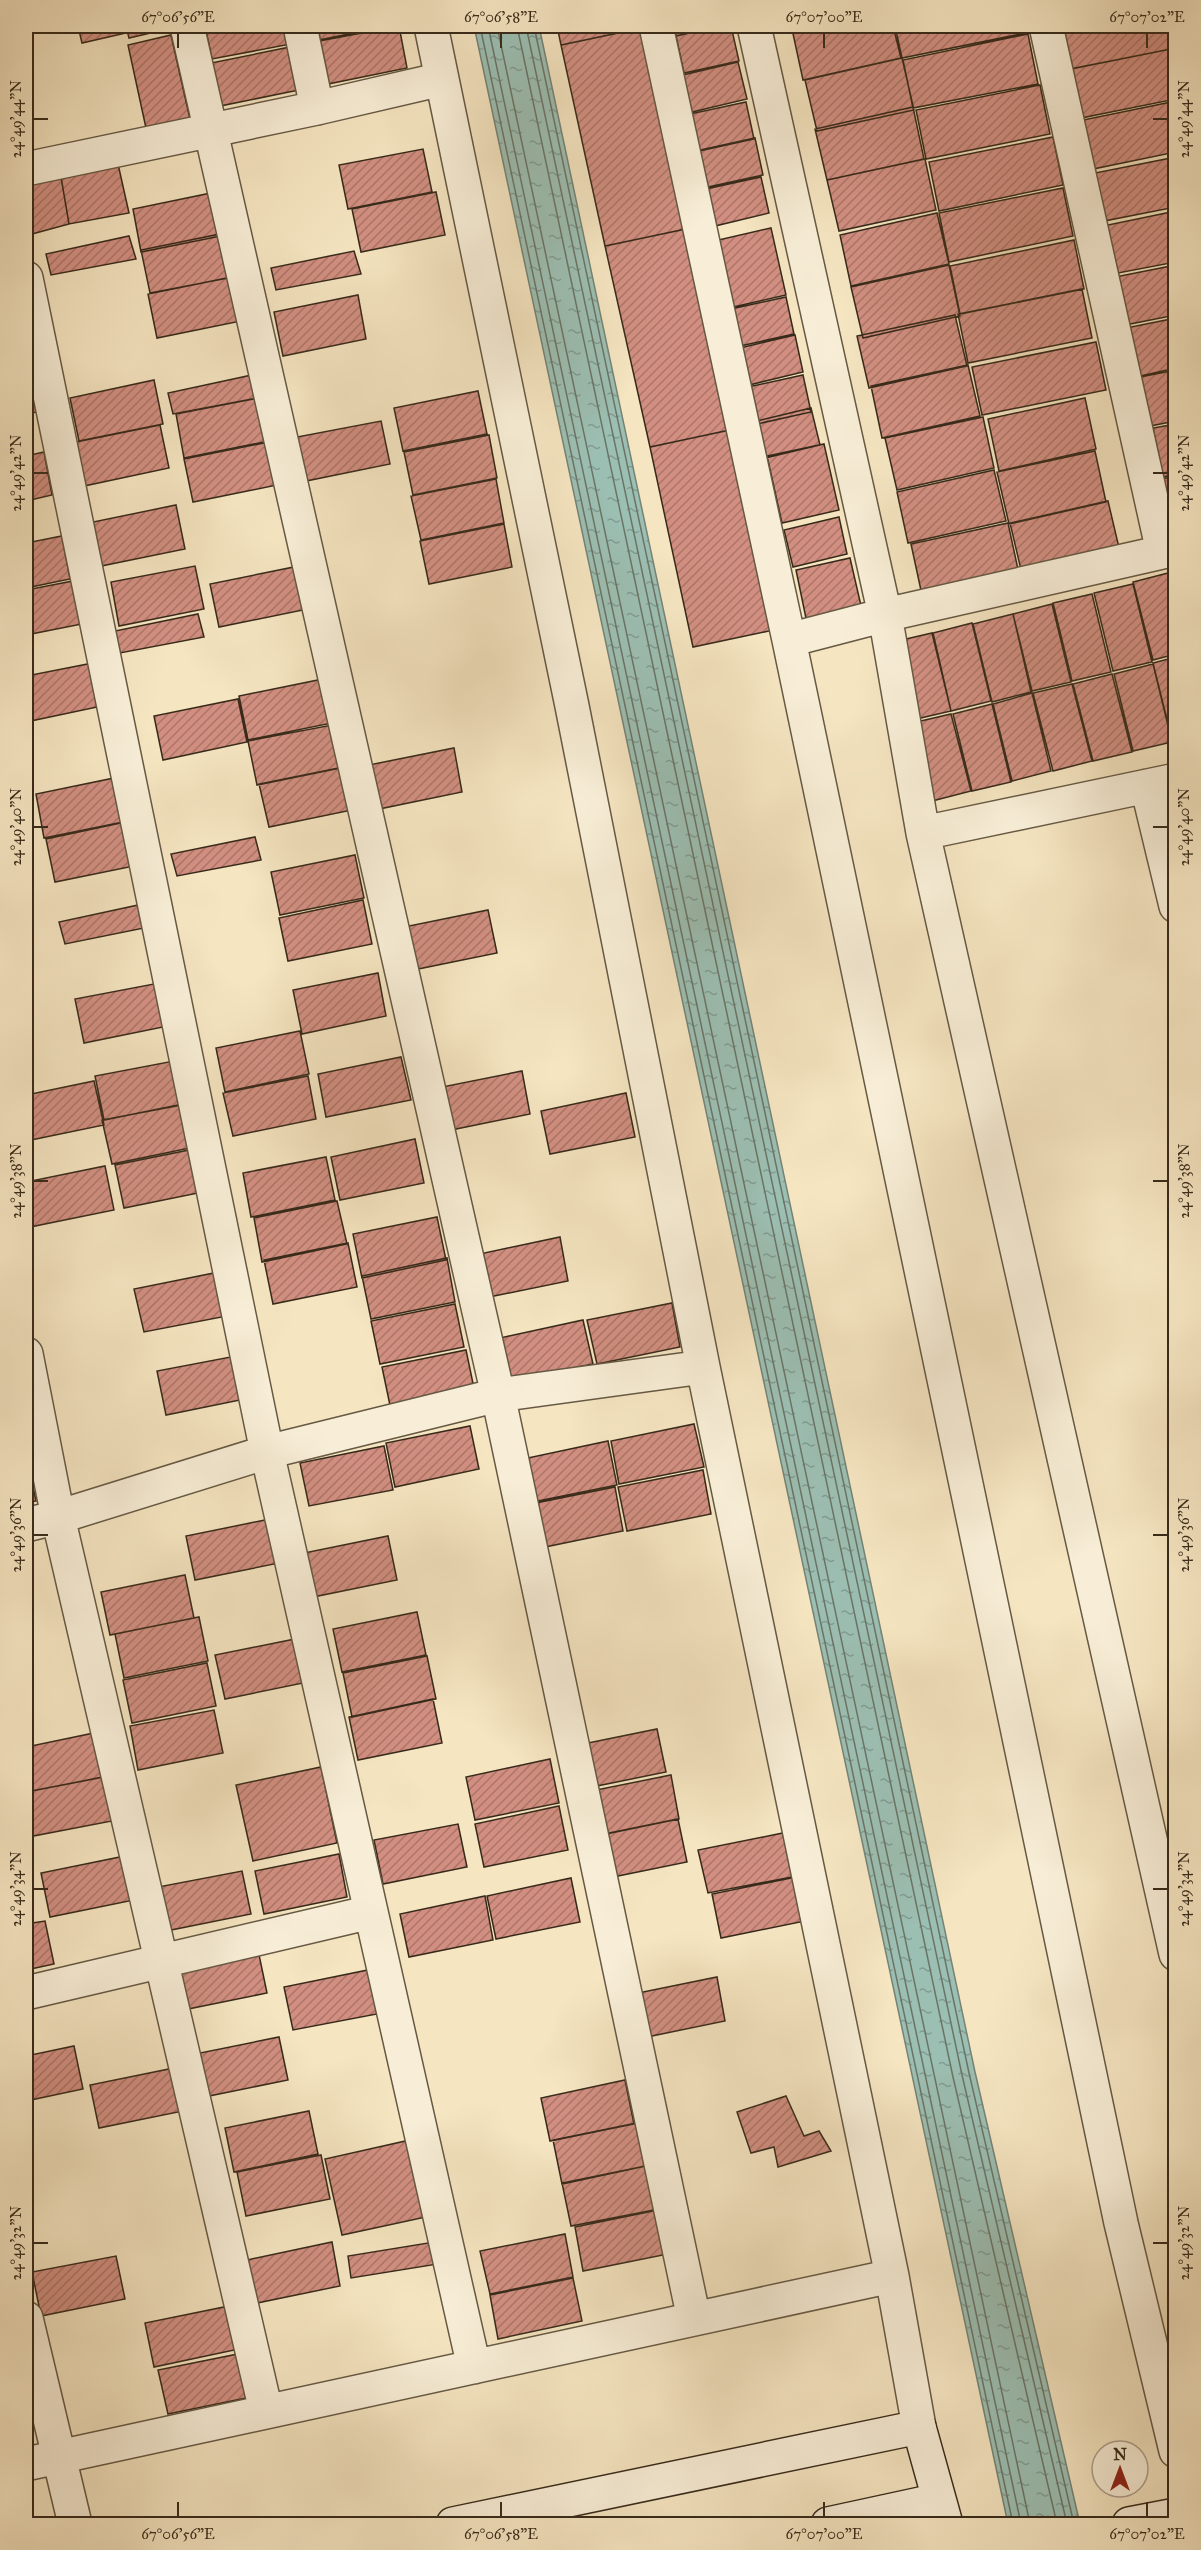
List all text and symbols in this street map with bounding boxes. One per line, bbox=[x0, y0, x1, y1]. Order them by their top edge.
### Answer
text: 67°06'56"E bbox=[141, 8, 215, 26]
text: 67°06'58"E bbox=[464, 8, 538, 26]
text: 67°07'00"E bbox=[786, 8, 863, 26]
text: 67°07'02"E bbox=[1109, 8, 1185, 26]
text: 24°49'44"N bbox=[7, 80, 25, 158]
text: 24°49'44"N bbox=[1175, 80, 1193, 158]
text: 24°49'42"N bbox=[7, 434, 25, 511]
text: 24°49'42"N bbox=[1175, 434, 1193, 511]
text: 24°49'40"N bbox=[7, 788, 25, 866]
text: 24°49'40"N bbox=[1175, 788, 1193, 866]
text: 24°49'38"N bbox=[7, 1143, 25, 1219]
text: 24°49'38"N bbox=[1175, 1143, 1193, 1219]
text: 24°49'36"N bbox=[7, 1497, 25, 1572]
text: 24°49'36"N bbox=[1175, 1497, 1193, 1572]
text: 24°49'34"N bbox=[7, 1851, 25, 1927]
text: 24°49'34"N bbox=[1175, 1851, 1193, 1927]
text: 24°49'32"N bbox=[7, 2206, 25, 2280]
text: 24°49'32"N bbox=[1175, 2206, 1193, 2280]
north arrow bbox=[1090, 2439, 1150, 2499]
text: N bbox=[1113, 2445, 1127, 2464]
text: 67°06'56"E bbox=[141, 2525, 215, 2543]
text: 67°06'58"E bbox=[464, 2525, 538, 2543]
text: 67°07'00"E bbox=[786, 2525, 863, 2543]
text: 67°07'02"E bbox=[1109, 2525, 1185, 2543]

